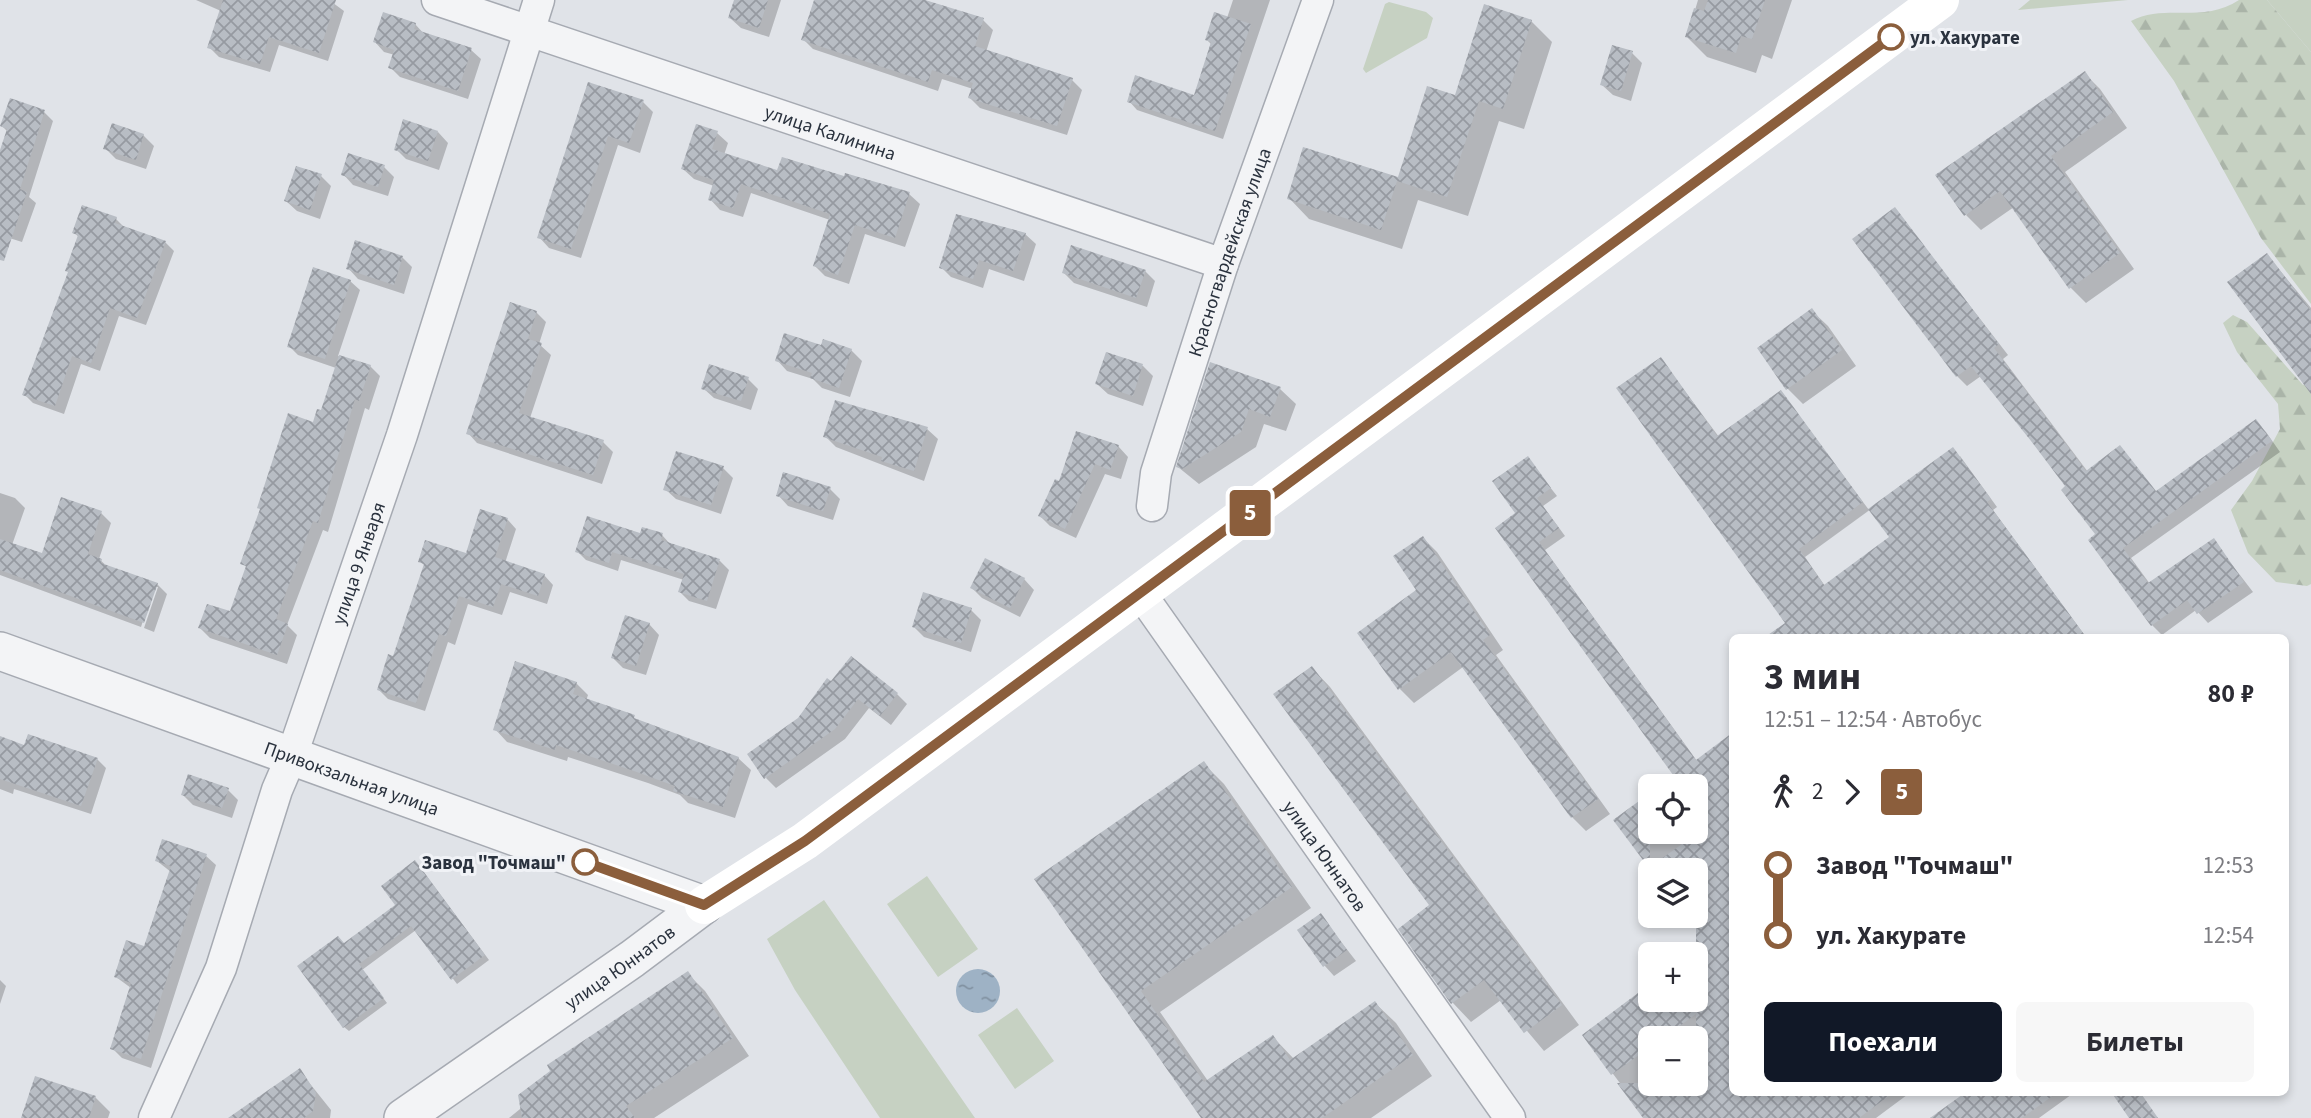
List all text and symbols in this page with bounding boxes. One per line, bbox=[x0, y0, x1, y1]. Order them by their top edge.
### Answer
marker: ул. Хакурате bbox=[1878, 24, 1904, 50]
place label: ул. Хакурате bbox=[1910, 25, 2020, 52]
street label: улица Калинина bbox=[761, 99, 899, 168]
street label: Красногвардейская улица bbox=[1182, 144, 1279, 360]
line badge: 5 bbox=[1227, 490, 1273, 536]
text: 5 bbox=[1244, 495, 1256, 530]
street label: улица 9 Января bbox=[326, 498, 393, 628]
text: 3 мин bbox=[1764, 650, 1861, 704]
text: 80 ₽ bbox=[2208, 675, 2254, 712]
text: 12:51 – 12:54 · Автобус bbox=[1764, 703, 1982, 736]
street label: Привокзальная улица bbox=[260, 735, 443, 823]
icon: walk bbox=[1764, 773, 1802, 811]
icon: forward bbox=[1833, 773, 1871, 811]
map controls bbox=[1638, 774, 1708, 1096]
button: locate bbox=[1638, 774, 1708, 844]
text: 5 bbox=[1895, 774, 1908, 809]
text: 2 bbox=[1812, 775, 1823, 808]
street label: улица Юннатов bbox=[1276, 796, 1373, 917]
text: Завод "Точмаш" bbox=[1816, 847, 2014, 884]
marker: Завод "Точмаш" bbox=[572, 849, 598, 875]
text: 12:53 bbox=[2203, 849, 2254, 882]
place label: Завод "Точмаш" bbox=[422, 850, 566, 877]
button: layers bbox=[1638, 858, 1708, 928]
text: ул. Хакурате bbox=[1816, 917, 1966, 954]
street label: улица Юннатов bbox=[560, 919, 681, 1017]
text: 12:54 bbox=[2203, 919, 2254, 952]
button: + bbox=[1638, 942, 1708, 1012]
button: Поехали bbox=[1764, 1002, 2002, 1082]
button: Билеты bbox=[2016, 1002, 2254, 1082]
button: − bbox=[1638, 1026, 1708, 1096]

